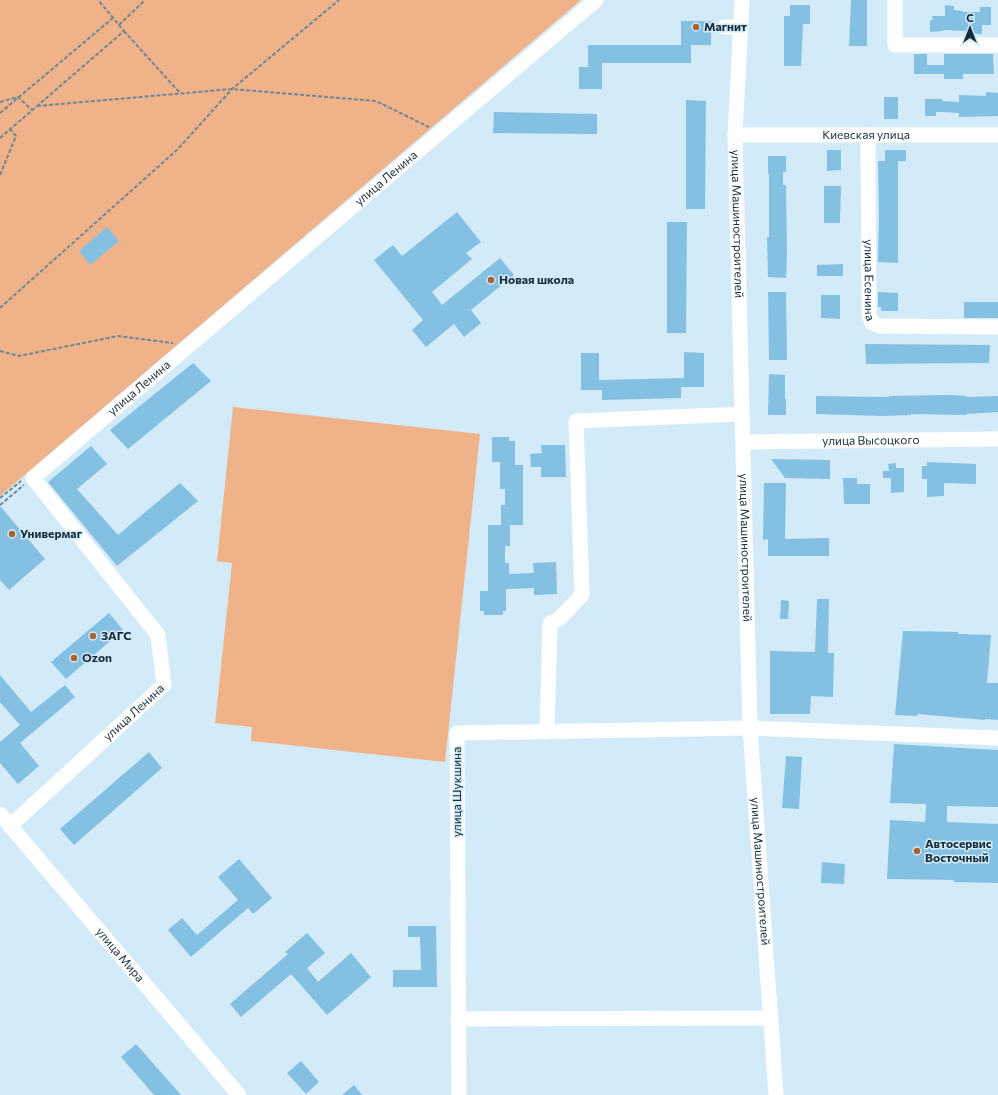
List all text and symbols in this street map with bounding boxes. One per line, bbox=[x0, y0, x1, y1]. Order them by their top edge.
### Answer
north arrow bbox=[950, 8, 990, 48]
text: С bbox=[966, 11, 974, 24]
place label: Магнит bbox=[704, 19, 747, 33]
marker: Магнит bbox=[691, 22, 701, 32]
street label: Киевская улица bbox=[822, 127, 910, 141]
street label: улица Ленина bbox=[351, 147, 419, 208]
street label: улица Машиностроителей bbox=[729, 149, 747, 298]
street label: улица Есенина bbox=[863, 239, 878, 322]
place label: Новая школа bbox=[499, 272, 574, 286]
marker: Новая школа bbox=[486, 275, 496, 285]
street label: улица Ленина bbox=[104, 357, 172, 418]
street label: улица Высоцкого bbox=[822, 432, 920, 447]
street label: улица Машиностроителей bbox=[738, 473, 755, 622]
place label: Универмаг bbox=[20, 526, 83, 540]
marker: Универмаг bbox=[7, 529, 17, 539]
place label: ЗАГС bbox=[101, 628, 132, 642]
marker: ЗАГС bbox=[88, 631, 98, 641]
place label: Ozon bbox=[82, 650, 112, 664]
marker: Ozon bbox=[69, 653, 79, 663]
street label: улица Ленина bbox=[100, 681, 166, 743]
street label: улица Шукшина bbox=[449, 747, 463, 837]
street label: улица Машиностроителей bbox=[749, 797, 773, 946]
place label: Автосервис Восточный bbox=[925, 836, 992, 864]
marker: Автосервис Восточный bbox=[912, 846, 922, 856]
street label: улица Мира bbox=[94, 924, 148, 984]

